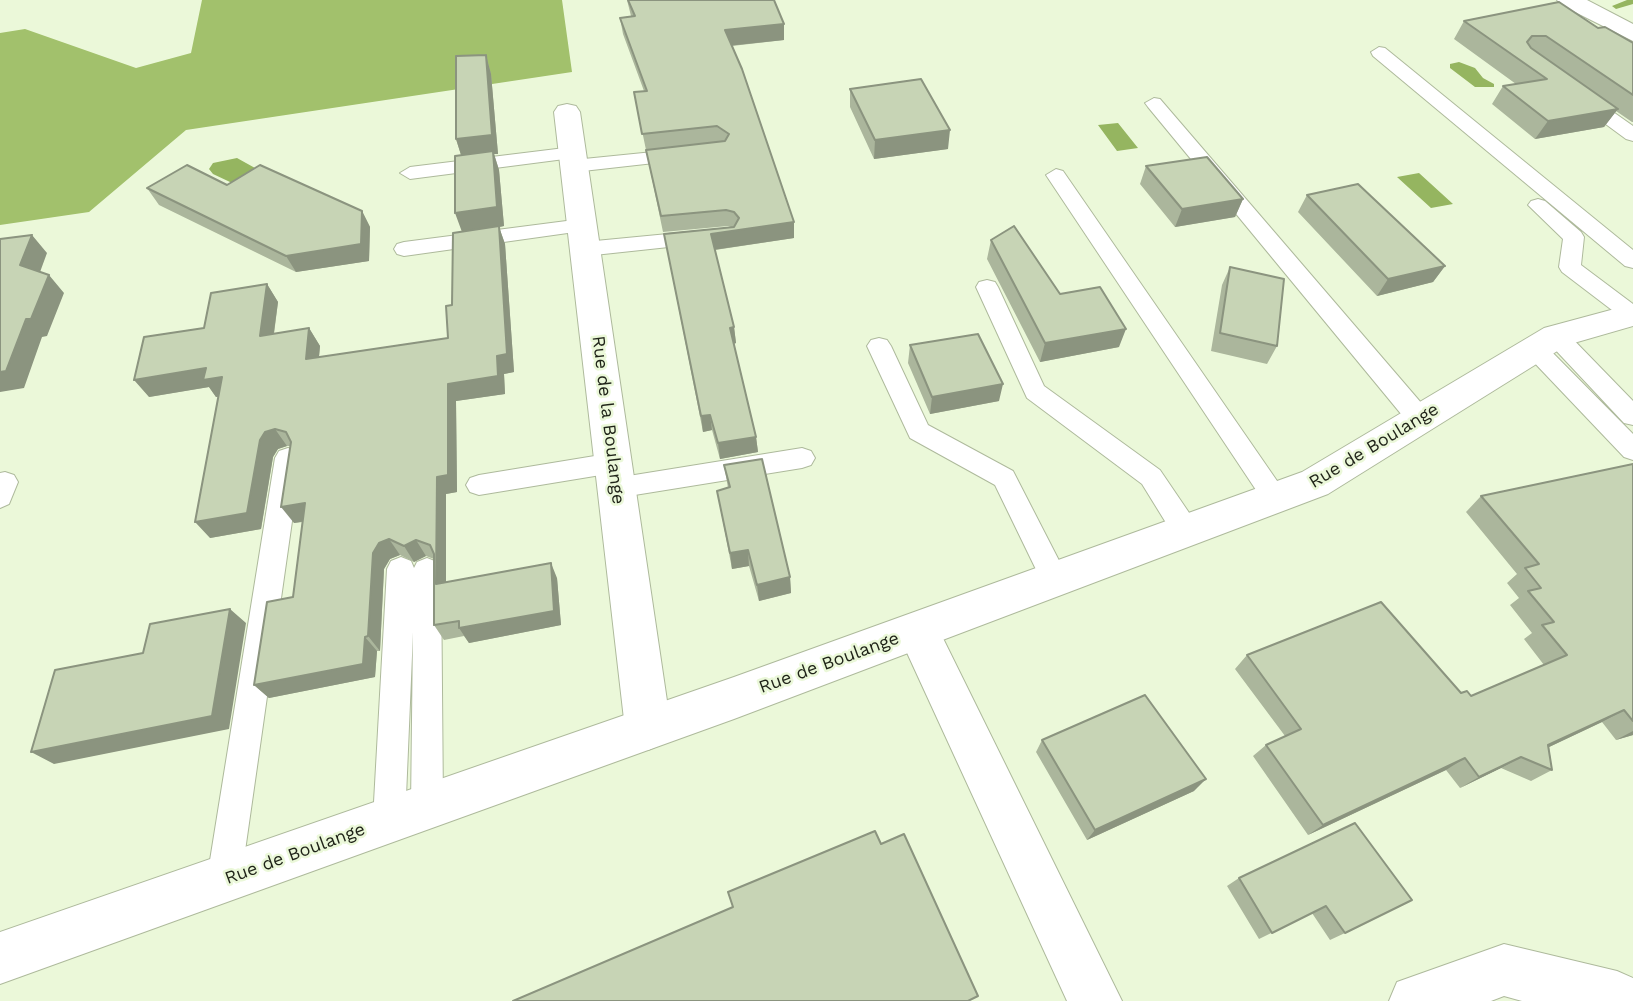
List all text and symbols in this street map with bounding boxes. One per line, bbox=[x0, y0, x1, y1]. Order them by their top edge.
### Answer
street label: Rue de la Boulange bbox=[587, 335, 629, 505]
street label: Rue de Boulange bbox=[1305, 399, 1443, 493]
street label: Rue de Boulange bbox=[756, 628, 902, 698]
street label: Rue de Boulange bbox=[222, 819, 368, 889]

